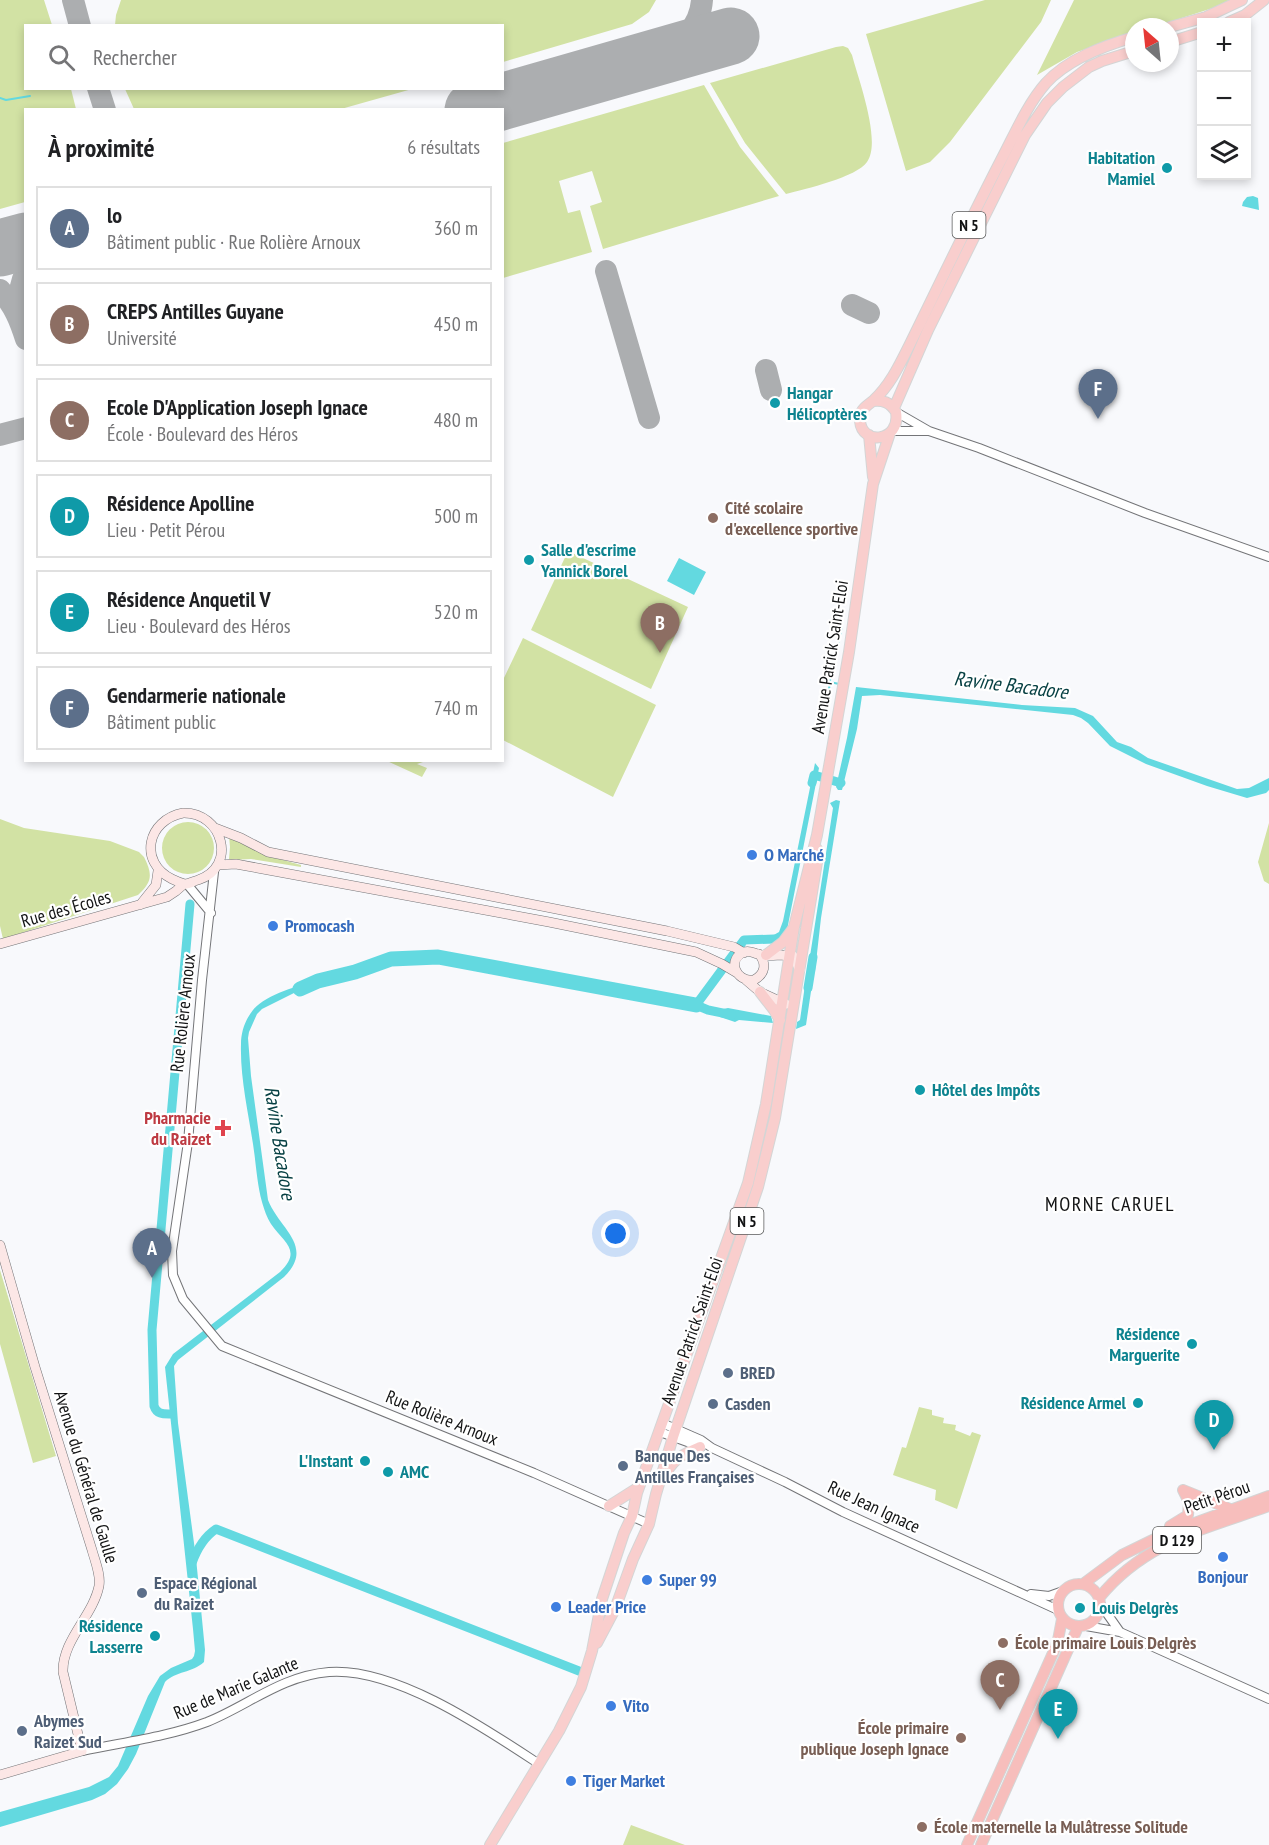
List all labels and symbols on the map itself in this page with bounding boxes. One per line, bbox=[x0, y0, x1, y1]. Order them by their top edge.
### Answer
north arrow bbox=[1125, 18, 1179, 72]
place label: Habitation Mamiel bbox=[1088, 146, 1156, 190]
marker: Habitation Mamiel bbox=[1160, 161, 1174, 175]
road number: N 5 bbox=[952, 212, 986, 238]
pin: F bbox=[1078, 370, 1118, 419]
place label: Hangar Hélicoptères bbox=[787, 381, 867, 425]
marker: Hangar Hélicoptères bbox=[768, 396, 782, 410]
place label: Cité scolaire d'excellence sportive bbox=[725, 496, 859, 540]
marker: Cité scolaire d'excellence sportive bbox=[706, 511, 720, 525]
place label: Salle d'escrime Yannick Borel bbox=[540, 538, 636, 582]
marker: Salle d'escrime Yannick Borel bbox=[522, 553, 536, 567]
street label: Avenue Patrick Saint-Eloi bbox=[806, 579, 853, 735]
pin: B bbox=[640, 604, 680, 653]
water label: Ravine Bacadore bbox=[953, 665, 1071, 705]
place label: O Marché bbox=[764, 843, 824, 866]
marker: O Marché bbox=[745, 848, 759, 862]
street label: Rue des Écoles bbox=[18, 885, 113, 932]
place label: Promocash bbox=[285, 914, 355, 937]
marker: Promocash bbox=[266, 919, 280, 933]
street label: Rue Rolière Arnoux bbox=[165, 952, 200, 1073]
place label: Hôtel des Impôts bbox=[932, 1078, 1040, 1101]
marker: Hôtel des Impôts bbox=[913, 1083, 927, 1097]
water label: Ravine Bacadore bbox=[258, 1084, 302, 1203]
place label: Pharmacie du Raizet bbox=[144, 1106, 212, 1150]
marker: Pharmacie du Raizet bbox=[216, 1121, 230, 1135]
district label: MORNE CARUEL bbox=[1045, 1191, 1175, 1217]
road number: N 5 bbox=[730, 1208, 764, 1234]
your location bbox=[601, 1219, 630, 1248]
pin: A bbox=[132, 1228, 172, 1278]
street label: Avenue Patrick Saint-Eloi bbox=[655, 1254, 728, 1408]
place label: Résidence Marguerite bbox=[1109, 1322, 1180, 1366]
marker: Résidence Marguerite bbox=[1185, 1337, 1199, 1351]
place label: BRED bbox=[740, 1361, 776, 1384]
marker: BRED bbox=[721, 1366, 735, 1380]
street label: Rue Rolière Arnoux bbox=[383, 1385, 502, 1451]
street label: Avenue du Général de Gaulle bbox=[49, 1388, 124, 1566]
place label: Résidence Armel bbox=[1021, 1391, 1127, 1414]
place label: Casden bbox=[725, 1392, 771, 1415]
marker: Résidence Armel bbox=[1131, 1396, 1145, 1410]
marker: Casden bbox=[706, 1397, 720, 1411]
pin: D bbox=[1194, 1400, 1234, 1450]
place label: Banque Des Antilles Françaises bbox=[634, 1444, 754, 1488]
place label: L'Instant bbox=[299, 1449, 354, 1472]
marker: L'Instant bbox=[358, 1454, 372, 1468]
marker: Banque Des Antilles Françaises bbox=[616, 1459, 630, 1473]
place label: AMC bbox=[399, 1460, 429, 1483]
marker: AMC bbox=[381, 1465, 395, 1479]
street label: Rue Jean Ignace bbox=[824, 1475, 924, 1538]
street label: Petit Pérou bbox=[1181, 1475, 1253, 1519]
road number: D 129 bbox=[1153, 1527, 1201, 1553]
marker: Bonjour bbox=[1216, 1550, 1230, 1564]
place label: Bonjour bbox=[1198, 1565, 1249, 1588]
place label: Super 99 bbox=[659, 1568, 717, 1591]
place label: Espace Régional du Raizet bbox=[154, 1571, 258, 1615]
marker: Super 99 bbox=[640, 1573, 654, 1587]
marker: Espace Régional du Raizet bbox=[135, 1586, 149, 1600]
place label: Leader Price bbox=[568, 1595, 647, 1618]
place label: Louis Delgrès bbox=[1092, 1596, 1178, 1619]
marker: Leader Price bbox=[549, 1600, 563, 1614]
marker: Louis Delgrès bbox=[1073, 1601, 1087, 1615]
place label: Résidence Lasserre bbox=[79, 1614, 143, 1658]
marker: Résidence Lasserre bbox=[148, 1629, 162, 1643]
place label: École primaire Louis Delgrès bbox=[1015, 1631, 1196, 1654]
marker: École primaire Louis Delgrès bbox=[996, 1636, 1010, 1650]
street label: Rue de Marie Galante bbox=[170, 1651, 302, 1724]
pin: C bbox=[980, 1660, 1020, 1710]
pin: E bbox=[1038, 1690, 1078, 1739]
place label: Vito bbox=[622, 1694, 649, 1717]
marker: Vito bbox=[604, 1699, 618, 1713]
place label: Abymes Raizet Sud bbox=[33, 1709, 102, 1753]
place label: École primaire publique Joseph Ignace bbox=[801, 1716, 949, 1760]
marker: Abymes Raizet Sud bbox=[15, 1724, 29, 1738]
marker: École primaire publique Joseph Ignace bbox=[954, 1731, 968, 1745]
place label: Tiger Market bbox=[583, 1769, 666, 1792]
marker: Tiger Market bbox=[564, 1774, 578, 1788]
place label: École maternelle la Mulâtresse Solitude bbox=[934, 1815, 1188, 1838]
marker: École maternelle la Mulâtresse Solitude bbox=[915, 1820, 929, 1834]

